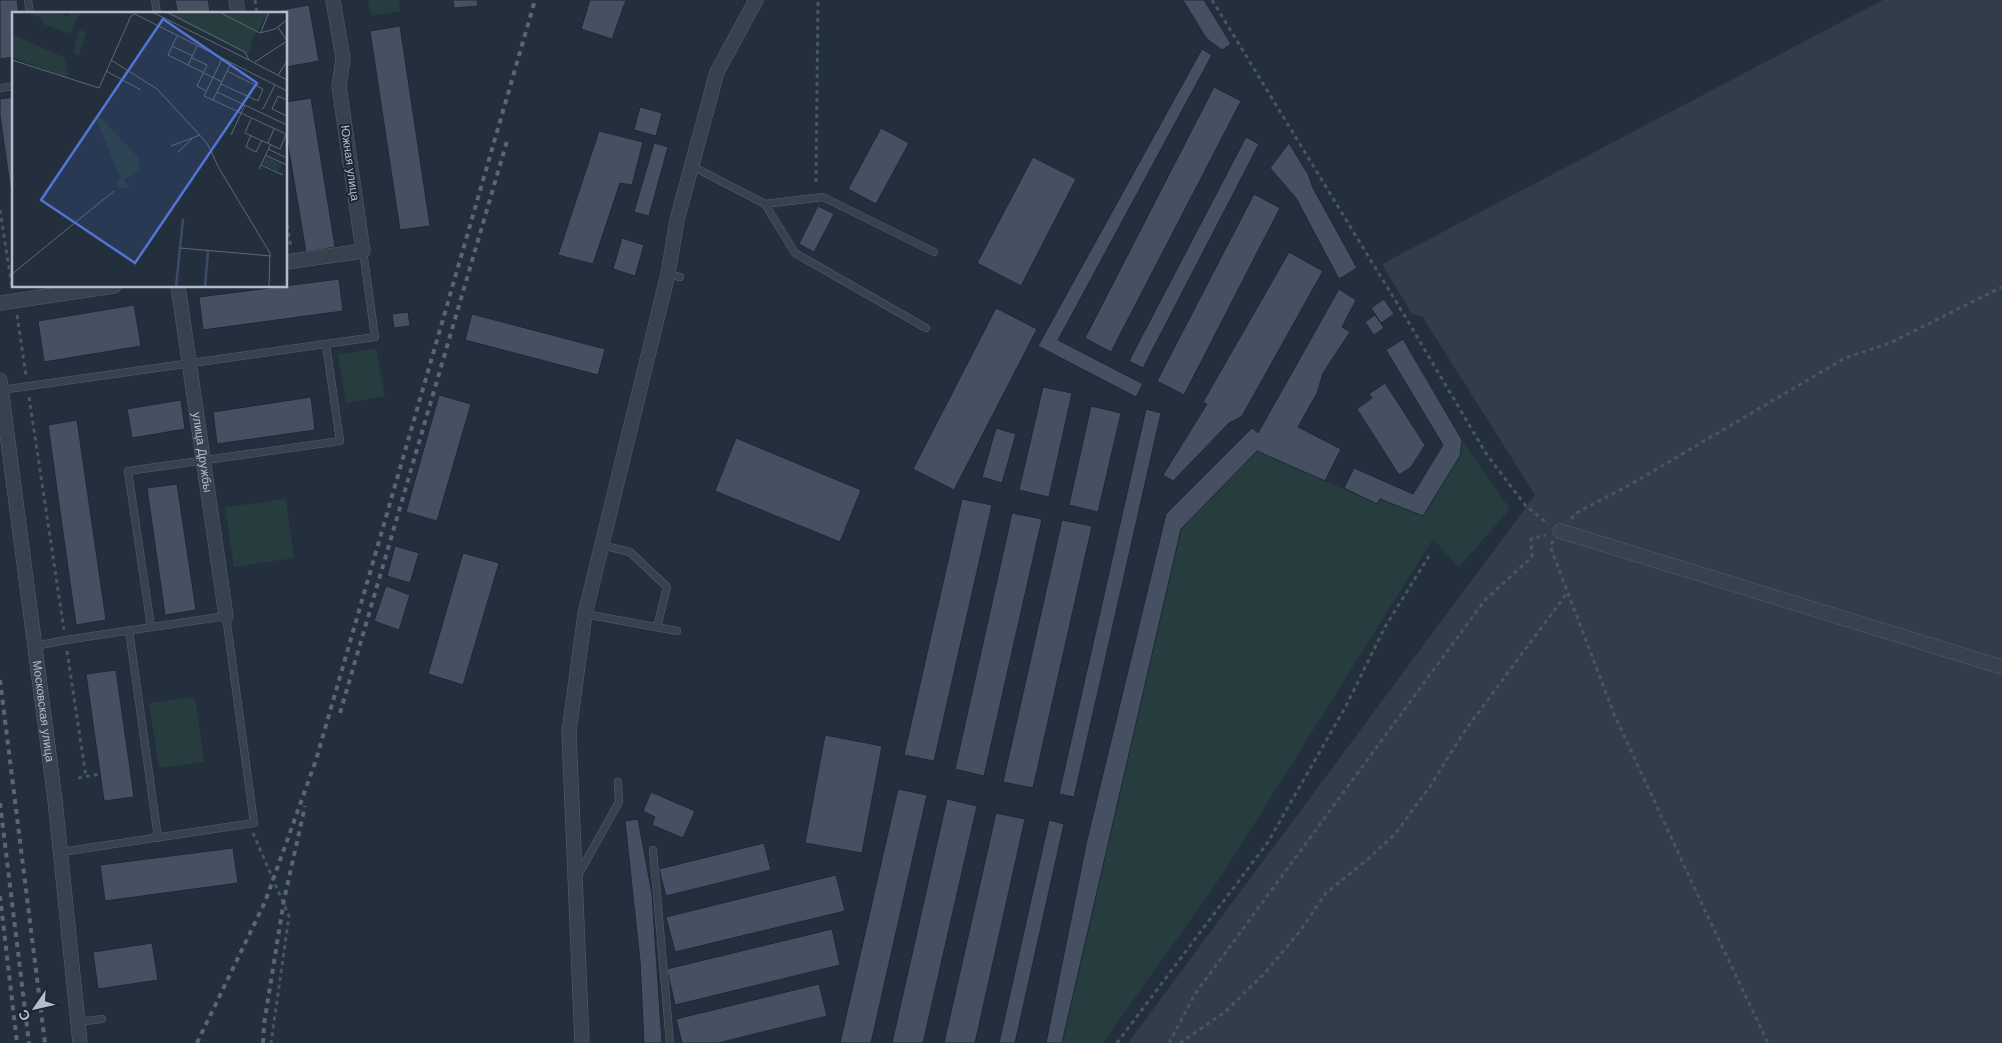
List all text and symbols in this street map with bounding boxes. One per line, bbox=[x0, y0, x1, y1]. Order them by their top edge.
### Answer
inset map bbox=[12, 12, 288, 288]
street label: Южная улица bbox=[338, 124, 362, 202]
street label: улица Дружбы bbox=[189, 411, 215, 493]
street label: Московская улица bbox=[30, 660, 57, 763]
north arrow bbox=[10, 983, 60, 1033]
text: С bbox=[15, 1007, 34, 1024]

